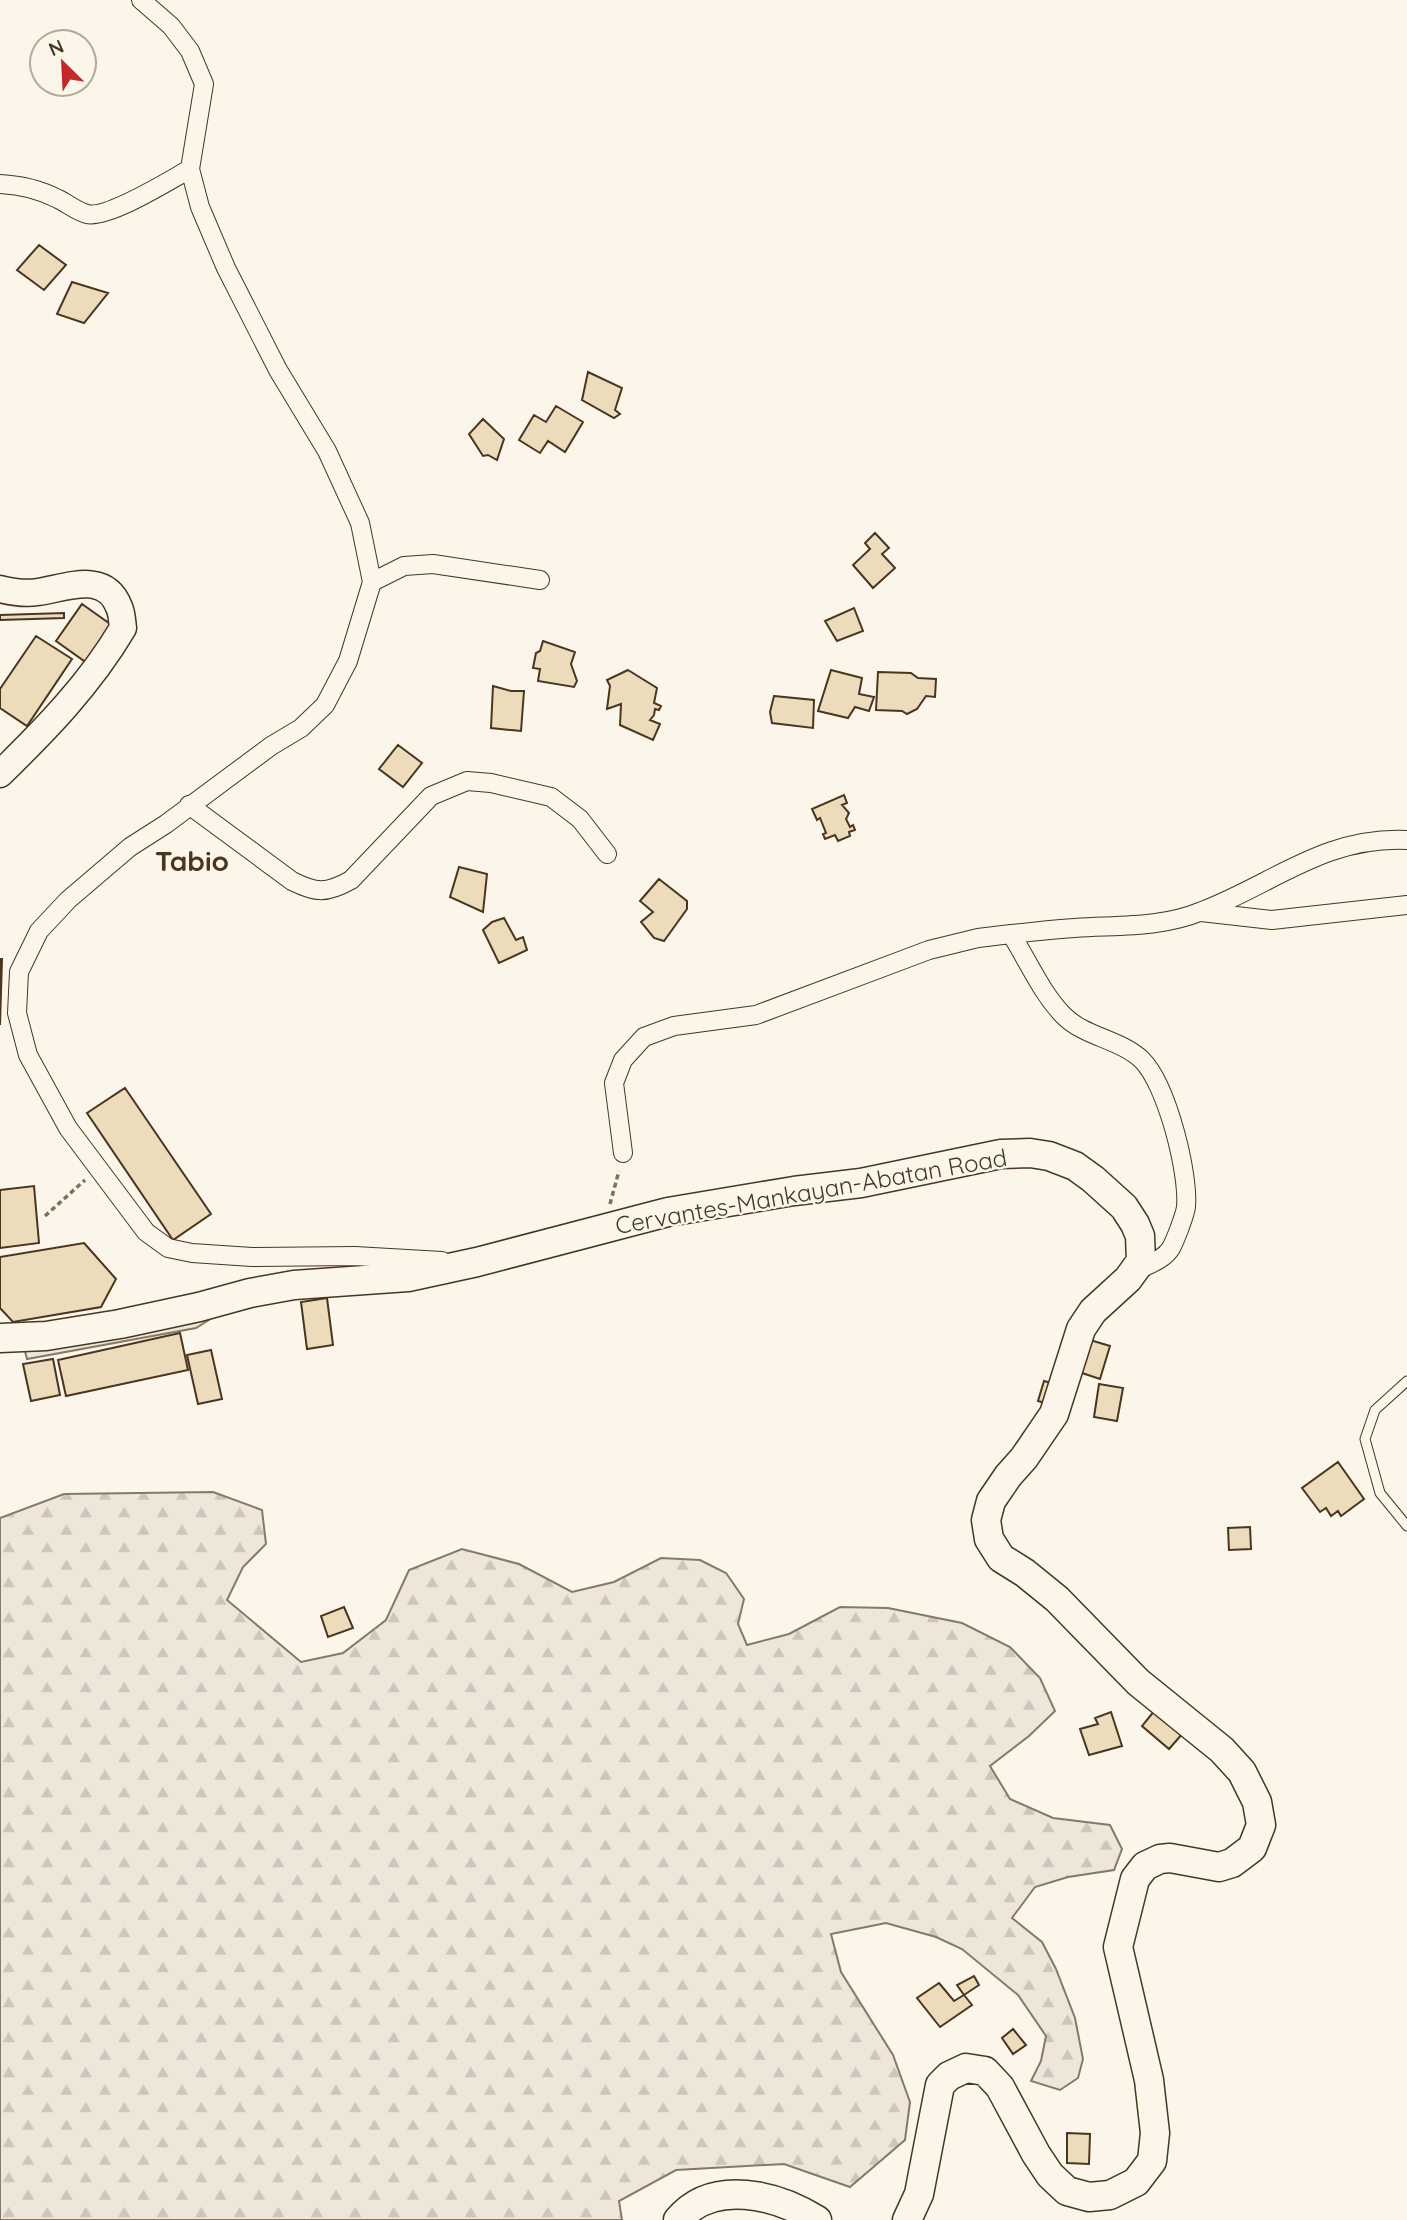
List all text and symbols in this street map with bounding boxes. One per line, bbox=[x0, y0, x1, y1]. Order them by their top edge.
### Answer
north arrow bbox=[28, 28, 98, 98]
text: N bbox=[45, 34, 67, 61]
district label: Tabio bbox=[155, 843, 229, 878]
street label: Cervantes-Mankayan-Abatan Road bbox=[613, 1142, 1009, 1240]

